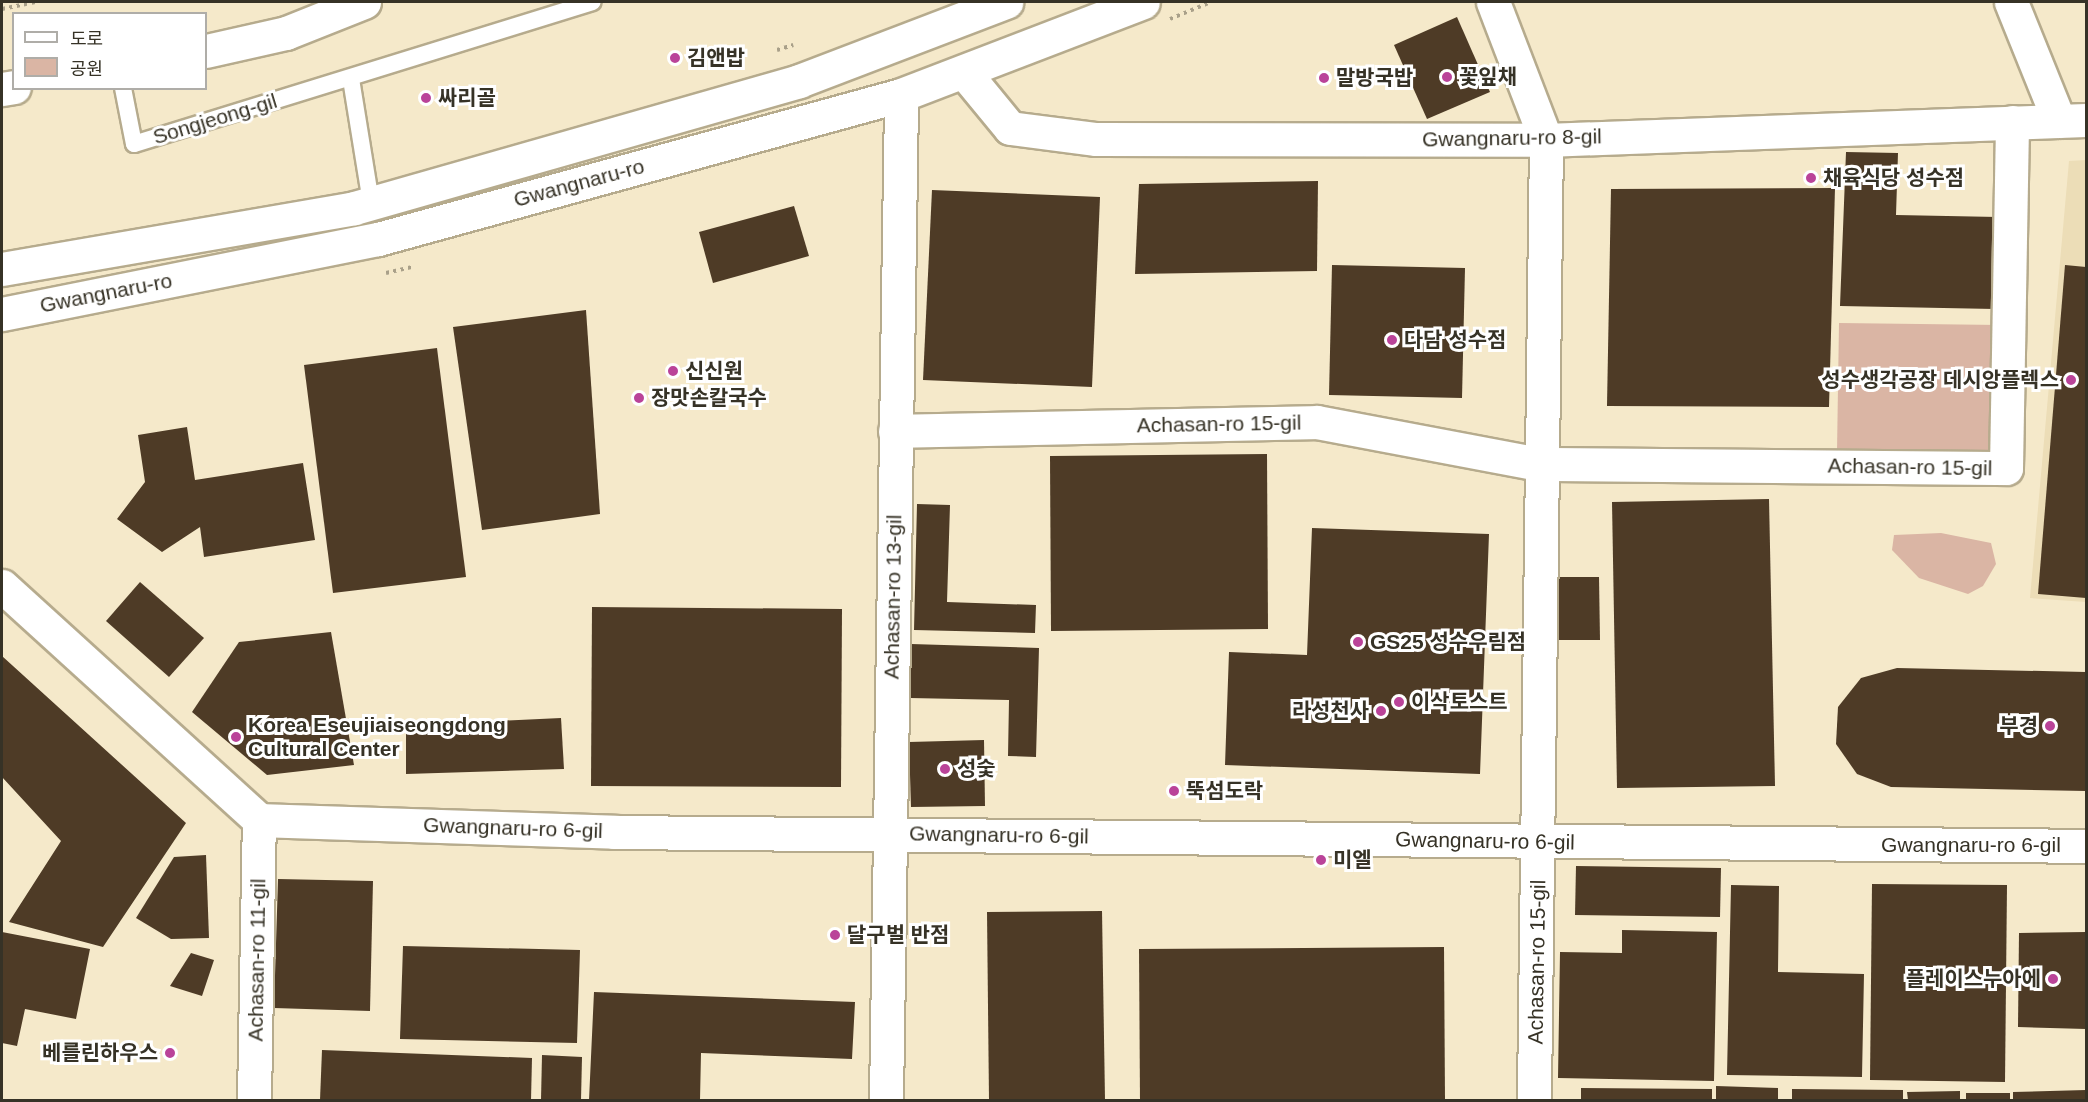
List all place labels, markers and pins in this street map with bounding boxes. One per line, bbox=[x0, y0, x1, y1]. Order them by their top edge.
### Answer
place label: 김앤밥 bbox=[687, 45, 745, 71]
marker: 김앤밥 bbox=[668, 51, 682, 65]
place label: 꽃잎채 bbox=[1459, 64, 1517, 90]
place label: 말방국밥 bbox=[1336, 65, 1413, 91]
marker: 꽃잎채 bbox=[1440, 70, 1454, 84]
marker: 말방국밥 bbox=[1317, 71, 1331, 85]
place label: 싸리골 bbox=[438, 85, 496, 111]
marker: 싸리골 bbox=[419, 91, 433, 105]
place label: 채육식당 성수점 bbox=[1823, 165, 1964, 191]
marker: 채육식당 성수점 bbox=[1804, 171, 1818, 185]
place label: 다담 성수점 bbox=[1404, 327, 1506, 353]
marker: 다담 성수점 bbox=[1385, 333, 1399, 347]
place label: 신신원 bbox=[685, 358, 743, 384]
marker: 신신원 bbox=[666, 364, 680, 378]
place label: 성수생각공장 데시앙플렉스 bbox=[1821, 367, 2059, 393]
marker: 성수생각공장 데시앙플렉스 bbox=[2064, 373, 2078, 387]
place label: 장맛손칼국수 bbox=[651, 385, 767, 411]
marker: 장맛손칼국수 bbox=[632, 391, 646, 405]
place label: GS25 성수우림점 bbox=[1370, 629, 1526, 655]
marker: GS25 성수우림점 bbox=[1351, 635, 1365, 649]
place label: 이삭토스트 bbox=[1411, 689, 1508, 715]
marker: 이삭토스트 bbox=[1392, 695, 1406, 709]
place label: 라성천사 bbox=[1292, 698, 1369, 724]
marker: 라성천사 bbox=[1374, 704, 1388, 718]
place label: Korea Eseujiaiseongdong Cultural Center bbox=[248, 712, 506, 762]
place label: 부경 bbox=[1999, 713, 2038, 739]
marker: 부경 bbox=[2043, 719, 2057, 733]
marker: Korea Eseujiaiseongdong Cultural Center bbox=[229, 730, 243, 744]
place label: 성숯 bbox=[957, 756, 996, 782]
marker: 성숯 bbox=[938, 762, 952, 776]
place label: 뚝섬도락 bbox=[1186, 778, 1263, 804]
marker: 뚝섬도락 bbox=[1167, 784, 1181, 798]
place label: 미엘 bbox=[1333, 847, 1372, 873]
marker: 미엘 bbox=[1314, 853, 1328, 867]
place label: 달구벌 반점 bbox=[847, 922, 949, 948]
marker: 달구벌 반점 bbox=[828, 928, 842, 942]
place label: 플레이스누아에 bbox=[1906, 966, 2041, 992]
marker: 플레이스누아에 bbox=[2046, 972, 2060, 986]
place label: 베를린하우스 bbox=[42, 1040, 158, 1066]
marker: 베를린하우스 bbox=[163, 1046, 177, 1060]

